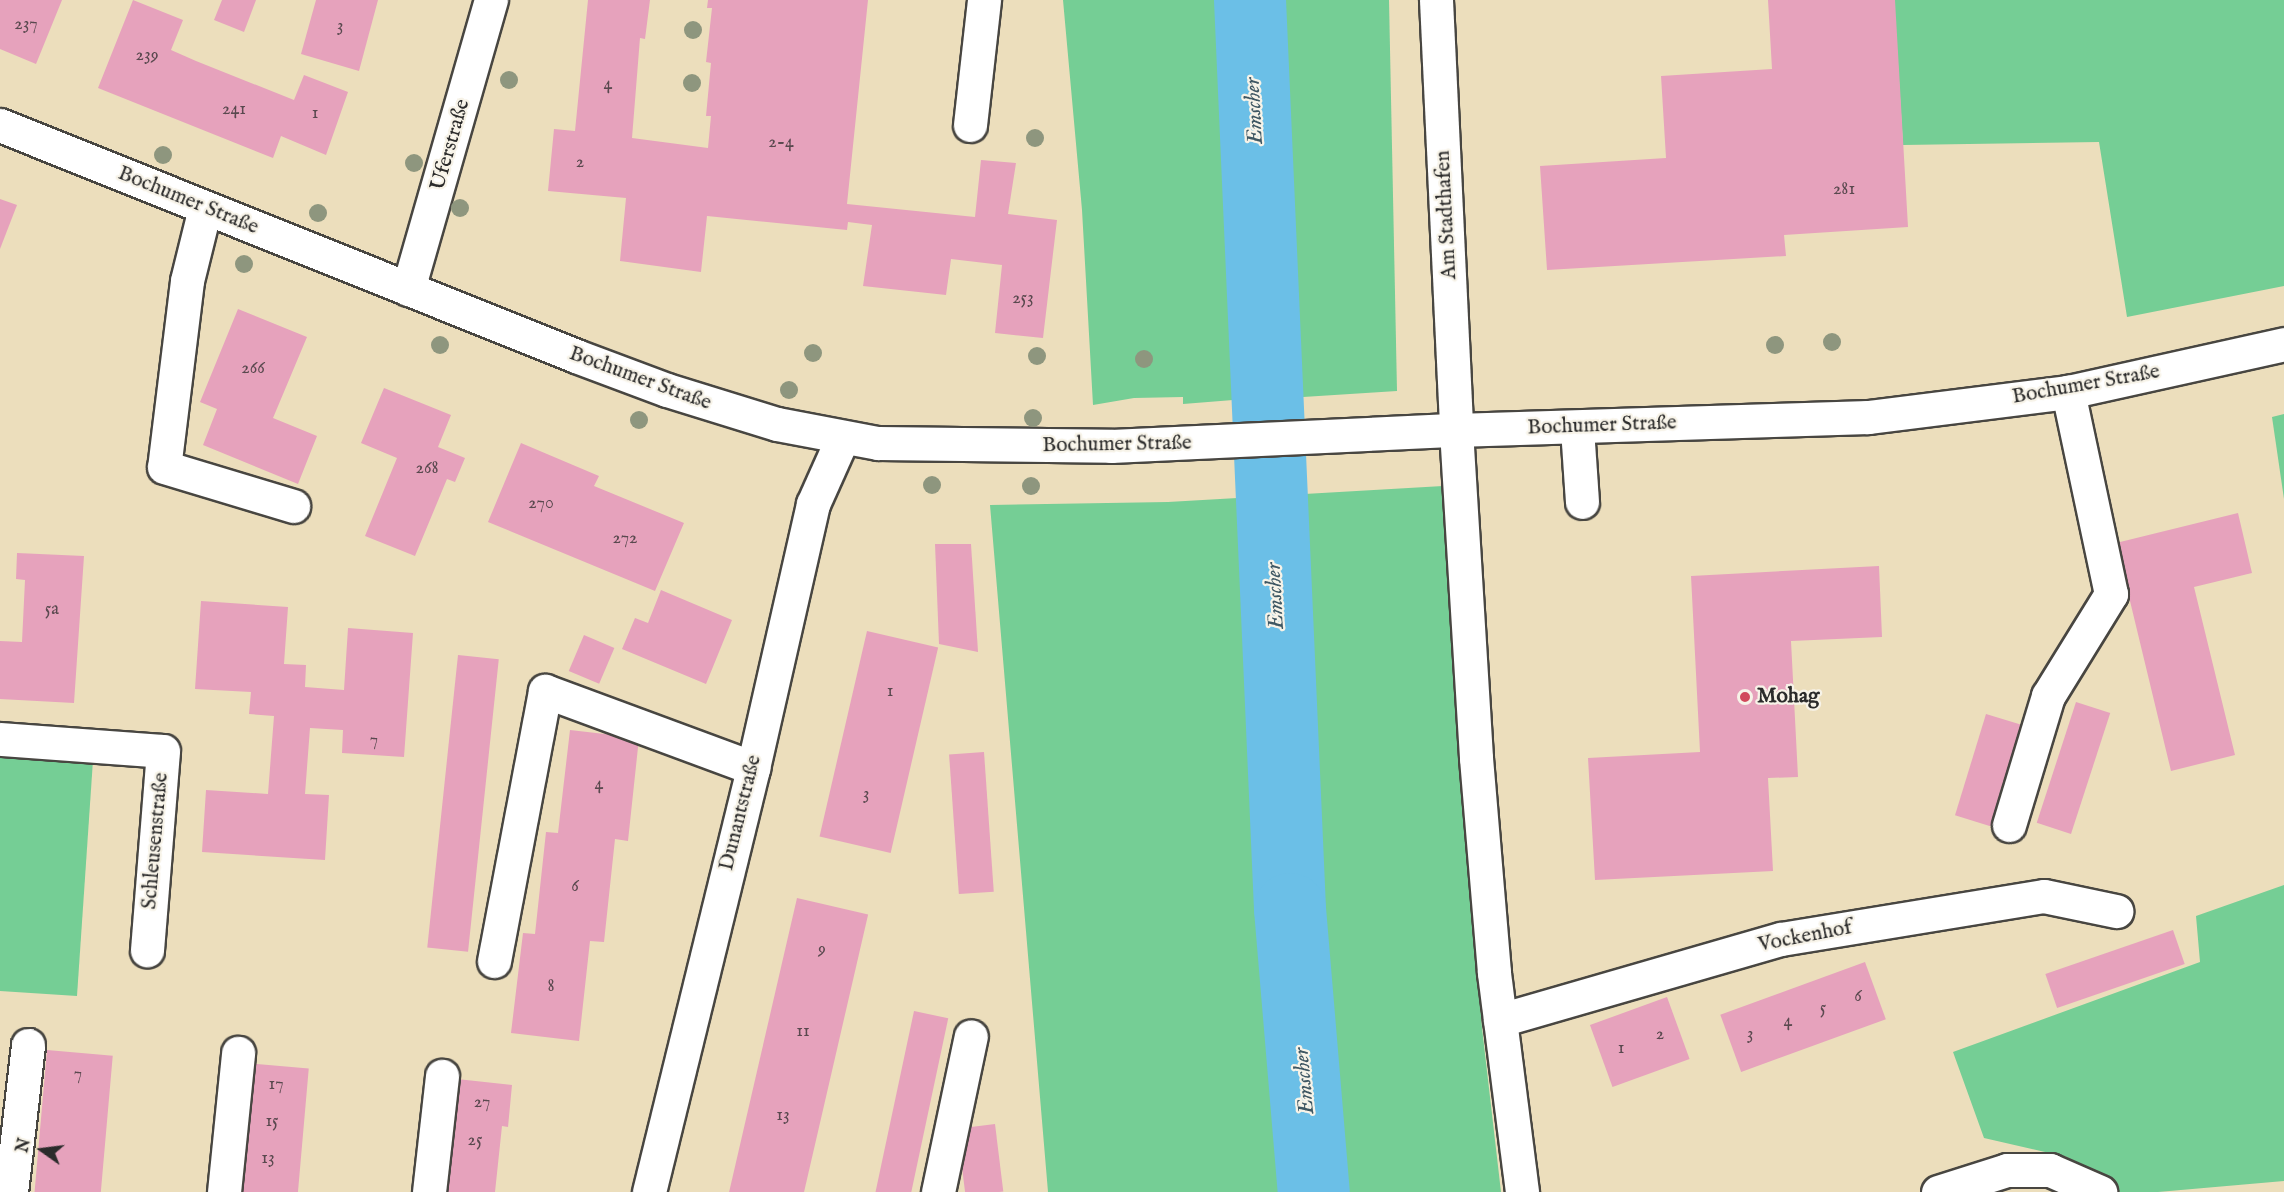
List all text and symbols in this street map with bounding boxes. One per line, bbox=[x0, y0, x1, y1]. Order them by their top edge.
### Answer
house number: 237 bbox=[14, 14, 38, 36]
house number: 3 bbox=[337, 16, 343, 38]
house number: 239 bbox=[135, 45, 159, 67]
house number: 4 bbox=[604, 74, 612, 96]
water label: Emscher bbox=[1240, 77, 1270, 145]
street label: Uferstraße bbox=[426, 96, 476, 194]
house number: 241 bbox=[222, 99, 246, 121]
house number: 1 bbox=[312, 103, 318, 125]
house number: 2-4 bbox=[768, 132, 794, 154]
street label: Am Stadthafen bbox=[1431, 150, 1463, 280]
house number: 2 bbox=[576, 152, 584, 174]
street label: Bochumer Straße bbox=[114, 161, 262, 241]
house number: 281 bbox=[1833, 179, 1855, 201]
house number: 253 bbox=[1012, 288, 1034, 310]
street label: Bochumer Straße bbox=[565, 342, 715, 416]
house number: 266 bbox=[241, 358, 265, 380]
street label: Bochumer Straße bbox=[2010, 360, 2162, 410]
street label: Bochumer Straße bbox=[1527, 411, 1677, 441]
street label: Bochumer Straße bbox=[1042, 431, 1192, 459]
house number: 268 bbox=[415, 458, 439, 480]
house number: 270 bbox=[528, 493, 554, 515]
house number: 272 bbox=[612, 528, 638, 550]
water label: Emscher bbox=[1261, 562, 1291, 630]
house number: 5a bbox=[45, 599, 59, 621]
house number: 1 bbox=[887, 681, 893, 703]
place label: Mohag bbox=[1757, 684, 1819, 710]
marker: Mohag bbox=[1738, 690, 1752, 704]
house number: 7 bbox=[370, 730, 378, 752]
street label: Dunantstraße bbox=[714, 753, 768, 873]
street label: Schleusenstraße bbox=[137, 772, 175, 910]
house number: 4 bbox=[595, 774, 603, 796]
house number: 3 bbox=[863, 784, 869, 806]
house number: 6 bbox=[571, 876, 579, 898]
street label: Vockenhof bbox=[1756, 916, 1854, 958]
house number: 9 bbox=[818, 939, 826, 961]
house number: 8 bbox=[547, 976, 555, 998]
house number: 6 bbox=[1854, 986, 1862, 1008]
house number: 5 bbox=[1820, 998, 1826, 1020]
house number: 4 bbox=[1784, 1011, 1792, 1033]
house number: 11 bbox=[796, 1021, 810, 1043]
house number: 2 bbox=[1656, 1024, 1664, 1046]
house number: 3 bbox=[1747, 1024, 1753, 1046]
house number: 1 bbox=[1618, 1038, 1624, 1060]
water label: Emscher bbox=[1289, 1047, 1321, 1115]
house number: 7 bbox=[74, 1064, 82, 1086]
house number: 17 bbox=[268, 1074, 284, 1096]
house number: 27 bbox=[474, 1092, 490, 1114]
house number: 13 bbox=[776, 1105, 790, 1127]
house number: 15 bbox=[265, 1111, 279, 1133]
north arrow bbox=[12, 1120, 72, 1180]
house number: 25 bbox=[468, 1130, 482, 1152]
text: N bbox=[13, 1137, 36, 1155]
house number: 13 bbox=[261, 1148, 275, 1170]

